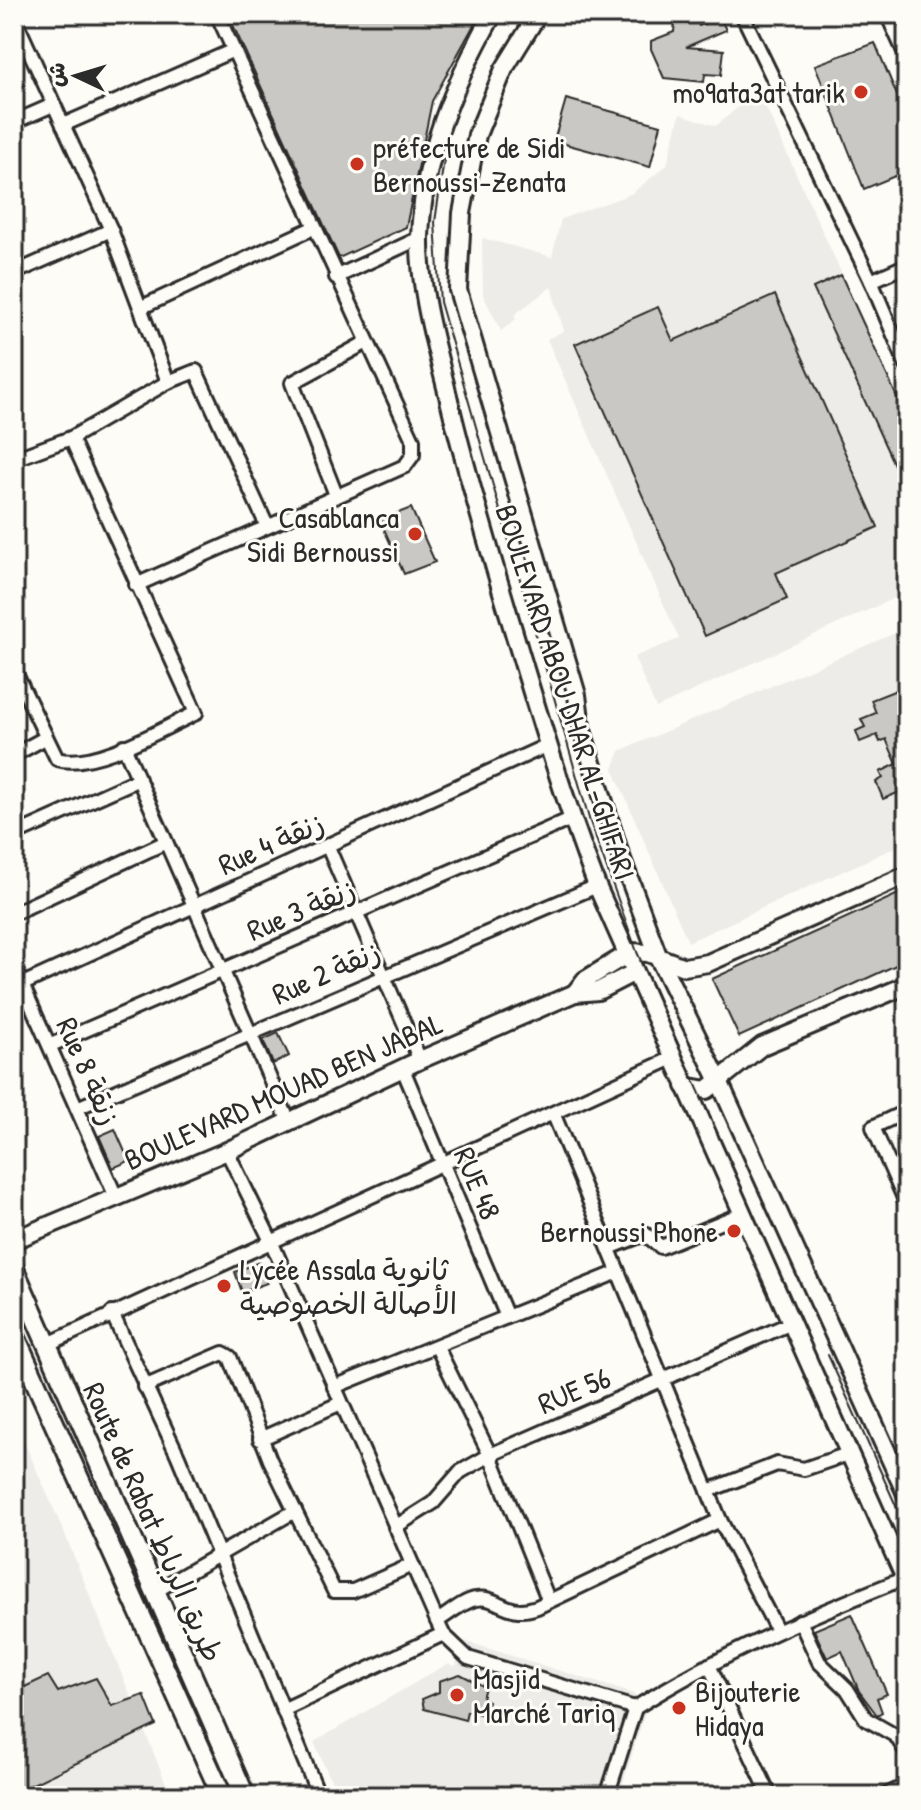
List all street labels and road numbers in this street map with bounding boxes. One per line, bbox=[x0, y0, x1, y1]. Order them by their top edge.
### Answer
street label: BOULEVARD ABOU DHAR AL-GHIFARI bbox=[486, 499, 646, 885]
street label: Rue 4 زنقة bbox=[212, 802, 330, 884]
street label: Rue 3 زنقة bbox=[241, 868, 361, 950]
street label: Rue 2 زنقة bbox=[266, 930, 386, 1014]
street label: BOULEVARD MOUAD BEN JABAL bbox=[118, 1003, 448, 1179]
street label: Rue 8 زنقة bbox=[48, 1011, 130, 1131]
street label: RUE 48 bbox=[445, 1141, 511, 1225]
street label: RUE 56 bbox=[532, 1357, 616, 1423]
street label: Route de Rabat طريق الرباط bbox=[74, 1376, 234, 1668]

